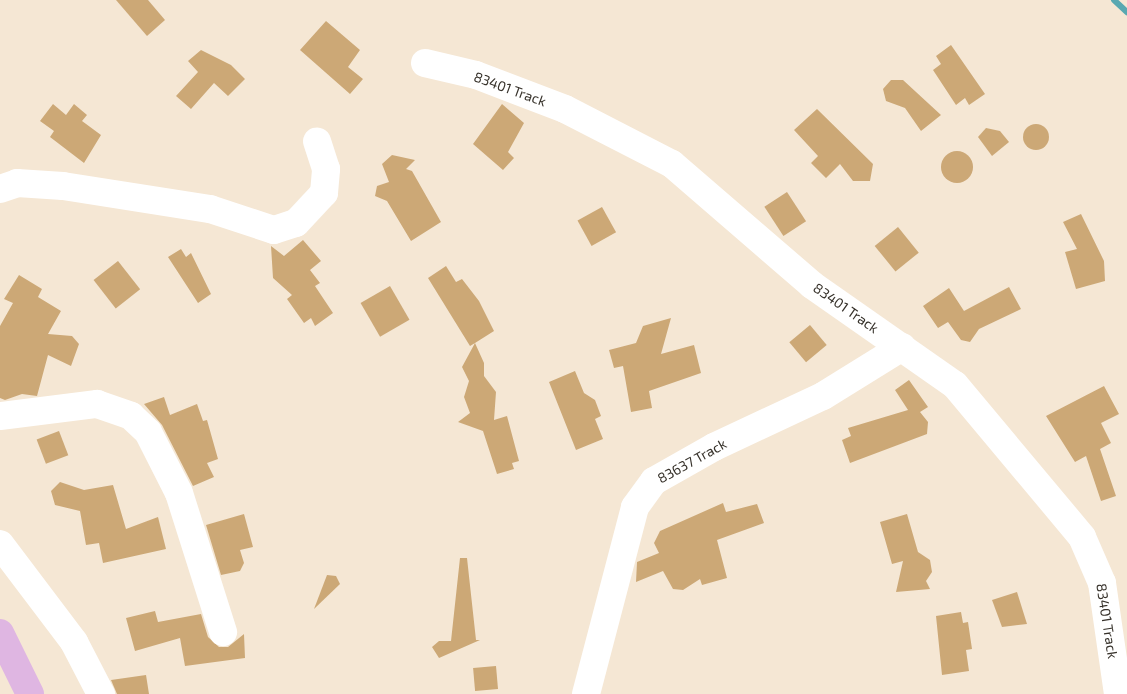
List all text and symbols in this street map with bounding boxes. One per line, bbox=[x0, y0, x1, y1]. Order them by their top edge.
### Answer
street label: 83401 Track bbox=[471, 68, 549, 110]
street label: 83401 Track bbox=[810, 279, 882, 337]
street label: 83637 Track bbox=[654, 435, 730, 487]
street label: 83401 Track bbox=[1093, 582, 1121, 660]

